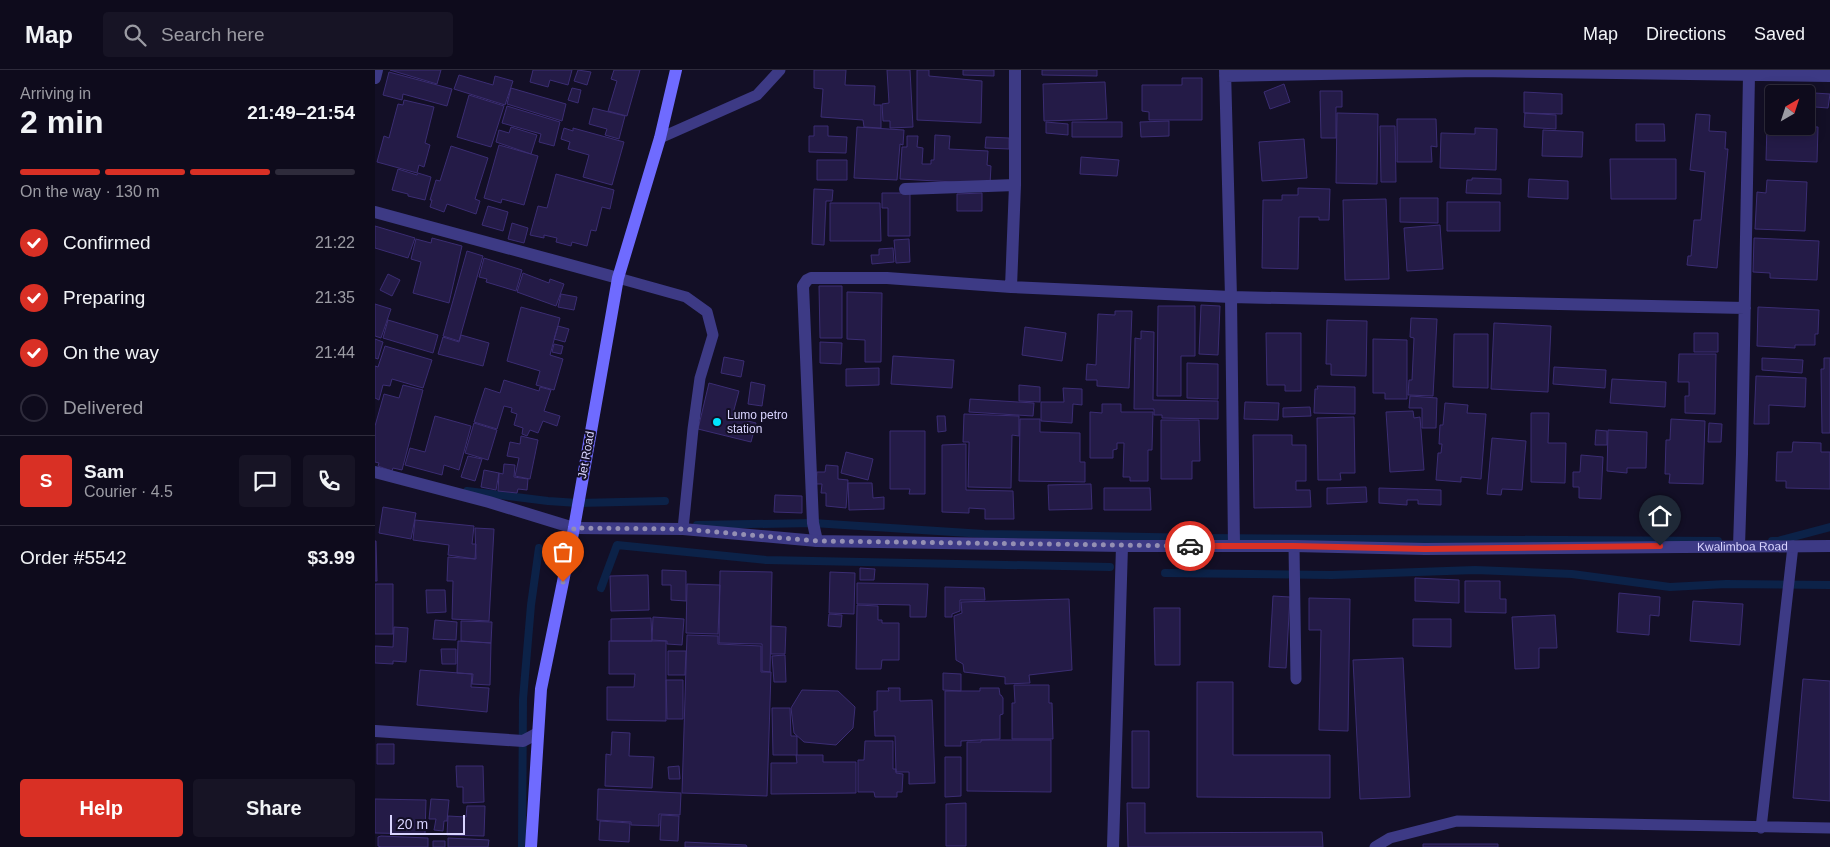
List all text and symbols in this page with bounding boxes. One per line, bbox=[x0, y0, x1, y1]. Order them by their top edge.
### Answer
search box bbox=[103, 12, 453, 57]
text: Map bbox=[25, 21, 73, 48]
icon: search bbox=[121, 21, 149, 49]
text: Search here bbox=[161, 24, 265, 45]
text: Map bbox=[1583, 24, 1618, 44]
text: Directions bbox=[1646, 24, 1726, 44]
text: Saved bbox=[1754, 24, 1805, 44]
text: Arriving in bbox=[20, 85, 91, 102]
north arrow bbox=[1765, 85, 1815, 135]
map controls bbox=[1765, 85, 1815, 135]
text: 21:49–21:54 bbox=[247, 102, 355, 123]
text: 2 min bbox=[20, 104, 104, 140]
text: On the way · 130 m bbox=[20, 183, 160, 200]
icon: check bbox=[20, 229, 48, 257]
text: Confirmed bbox=[63, 232, 151, 253]
text: 21:22 bbox=[315, 234, 355, 251]
icon: check bbox=[20, 284, 48, 312]
text: Preparing bbox=[63, 287, 145, 308]
text: 21:35 bbox=[315, 289, 355, 306]
icon: check bbox=[20, 339, 48, 367]
text: On the way bbox=[63, 342, 159, 363]
text: 21:44 bbox=[315, 344, 355, 361]
text: Delivered bbox=[63, 397, 143, 418]
place label: Lumo petro station bbox=[727, 408, 788, 436]
marker: Lumo petro station bbox=[711, 416, 723, 428]
street label: Jet Road bbox=[575, 430, 597, 480]
button: chat bbox=[239, 455, 291, 507]
button: phone bbox=[303, 455, 355, 507]
text: Sam bbox=[84, 461, 124, 482]
text: S bbox=[40, 470, 52, 491]
text: Courier · 4.5 bbox=[84, 483, 173, 500]
pin bbox=[1639, 495, 1681, 546]
icon: home bbox=[1646, 502, 1674, 530]
courier bbox=[1165, 521, 1215, 571]
pin bbox=[542, 531, 584, 582]
icon: car bbox=[1176, 532, 1204, 560]
icon: bag bbox=[549, 538, 577, 566]
street label: Kwalimboa Road bbox=[1697, 539, 1788, 554]
text: Order #5542 bbox=[20, 547, 127, 568]
text: $3.99 bbox=[307, 547, 355, 568]
button: Help bbox=[20, 779, 183, 837]
button: Share bbox=[193, 779, 355, 837]
scale bar bbox=[390, 812, 465, 835]
text: 20 m bbox=[397, 816, 428, 832]

